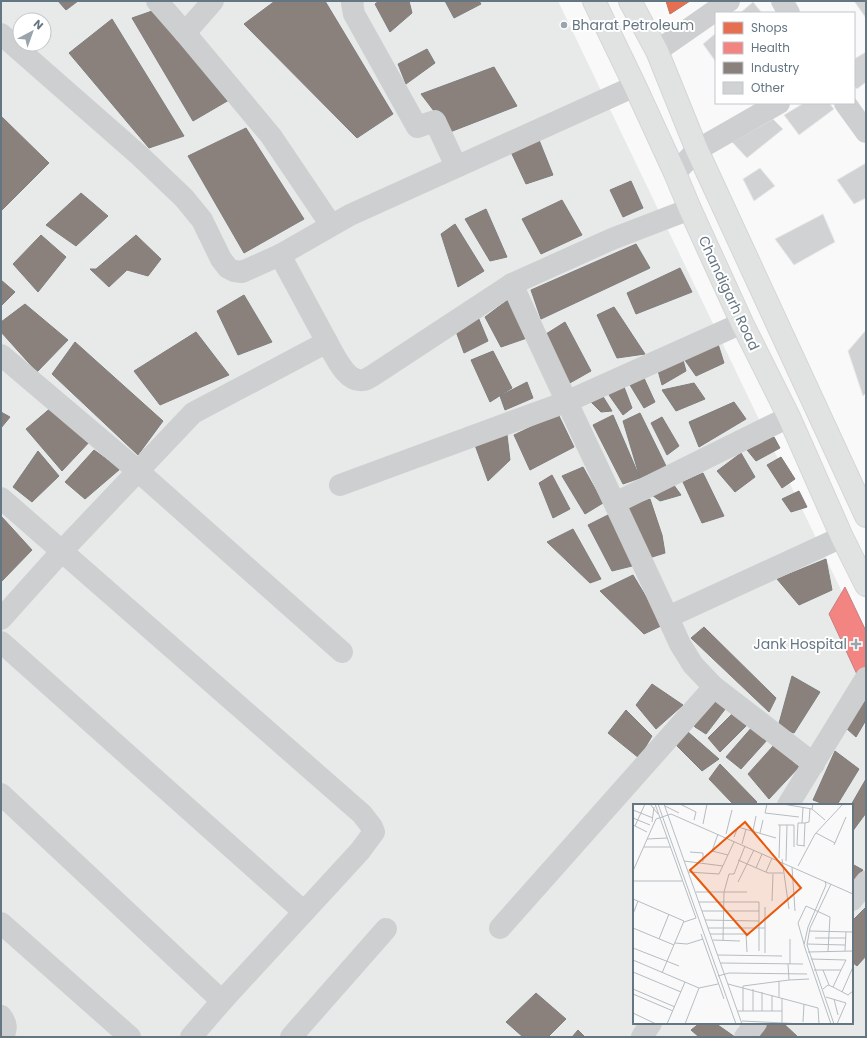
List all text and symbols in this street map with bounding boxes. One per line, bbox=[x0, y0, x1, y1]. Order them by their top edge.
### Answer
north arrow bbox=[12, 12, 52, 52]
legend bbox=[715, 12, 855, 104]
place label: Bharat Petroleum bbox=[572, 15, 694, 35]
text: N bbox=[30, 16, 47, 33]
text: Shops bbox=[751, 19, 788, 36]
marker: Bharat Petroleum bbox=[559, 20, 569, 30]
text: Health bbox=[751, 39, 790, 56]
text: Industry bbox=[751, 59, 800, 76]
text: Other bbox=[751, 79, 785, 96]
street label: Chandigarh Road bbox=[694, 232, 764, 354]
place label: Jank Hospital bbox=[753, 634, 847, 654]
marker: Jank Hospital bbox=[850, 638, 862, 650]
inset map bbox=[633, 804, 853, 1024]

